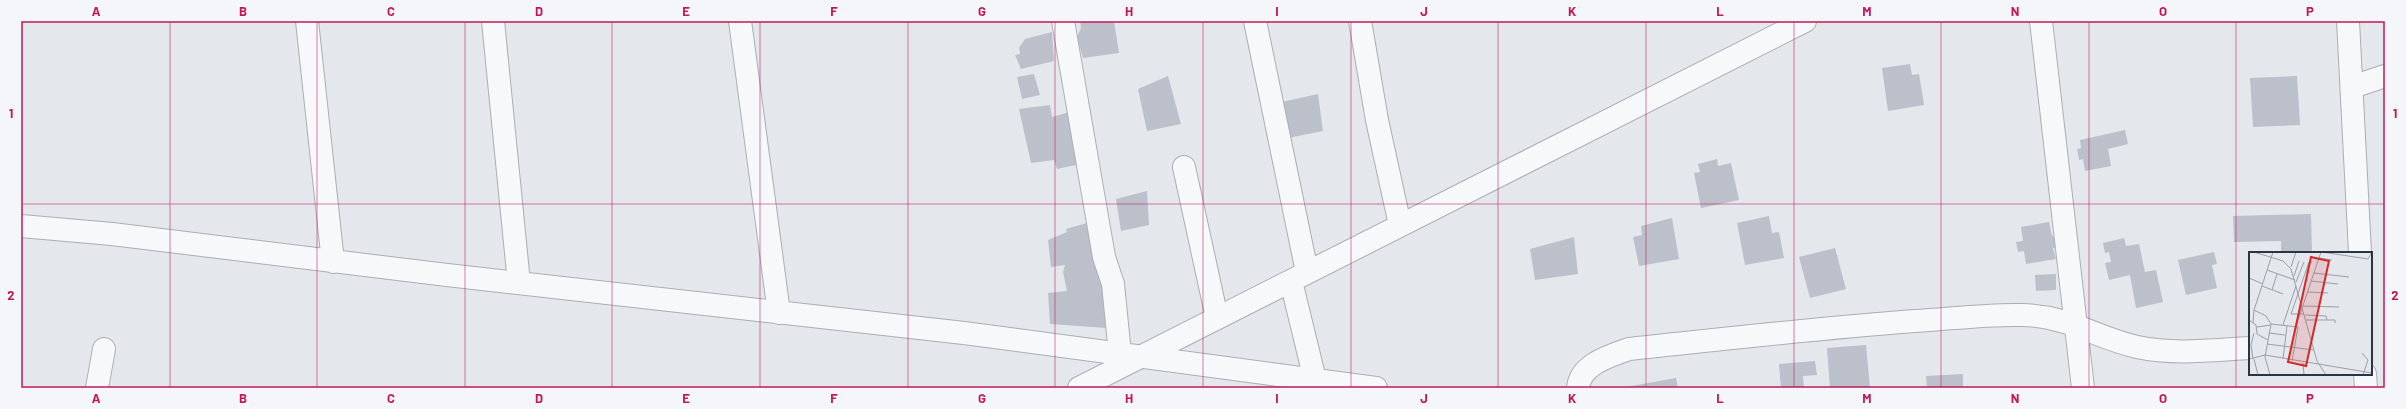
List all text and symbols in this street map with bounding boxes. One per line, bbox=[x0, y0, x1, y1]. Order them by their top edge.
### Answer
text: A bbox=[92, 3, 101, 19]
text: B bbox=[239, 3, 247, 19]
text: C bbox=[387, 3, 395, 19]
text: D bbox=[535, 3, 543, 19]
text: E bbox=[682, 3, 690, 19]
text: F bbox=[830, 3, 838, 19]
text: G bbox=[978, 3, 986, 19]
text: H bbox=[1125, 3, 1133, 19]
text: I bbox=[1275, 3, 1279, 19]
text: J bbox=[1420, 3, 1428, 19]
text: K bbox=[1568, 3, 1576, 19]
text: L bbox=[1716, 3, 1724, 19]
text: M bbox=[1862, 3, 1872, 19]
text: N bbox=[2011, 3, 2019, 19]
text: O bbox=[2159, 3, 2167, 19]
text: P bbox=[2306, 3, 2314, 19]
text: 1 bbox=[9, 105, 13, 121]
text: 1 bbox=[2393, 105, 2397, 121]
inset map bbox=[2249, 252, 2372, 375]
text: 2 bbox=[7, 287, 15, 303]
text: 2 bbox=[2391, 287, 2399, 303]
text: A bbox=[92, 390, 101, 406]
text: B bbox=[239, 390, 247, 406]
text: C bbox=[387, 390, 395, 406]
text: D bbox=[535, 390, 543, 406]
text: E bbox=[682, 390, 690, 406]
text: F bbox=[830, 390, 838, 406]
text: G bbox=[978, 390, 986, 406]
text: H bbox=[1125, 390, 1133, 406]
text: I bbox=[1275, 390, 1279, 406]
text: J bbox=[1420, 390, 1428, 406]
text: K bbox=[1568, 390, 1576, 406]
text: L bbox=[1716, 390, 1724, 406]
text: M bbox=[1862, 390, 1872, 406]
text: N bbox=[2011, 390, 2019, 406]
text: O bbox=[2159, 390, 2167, 406]
text: P bbox=[2306, 390, 2314, 406]

